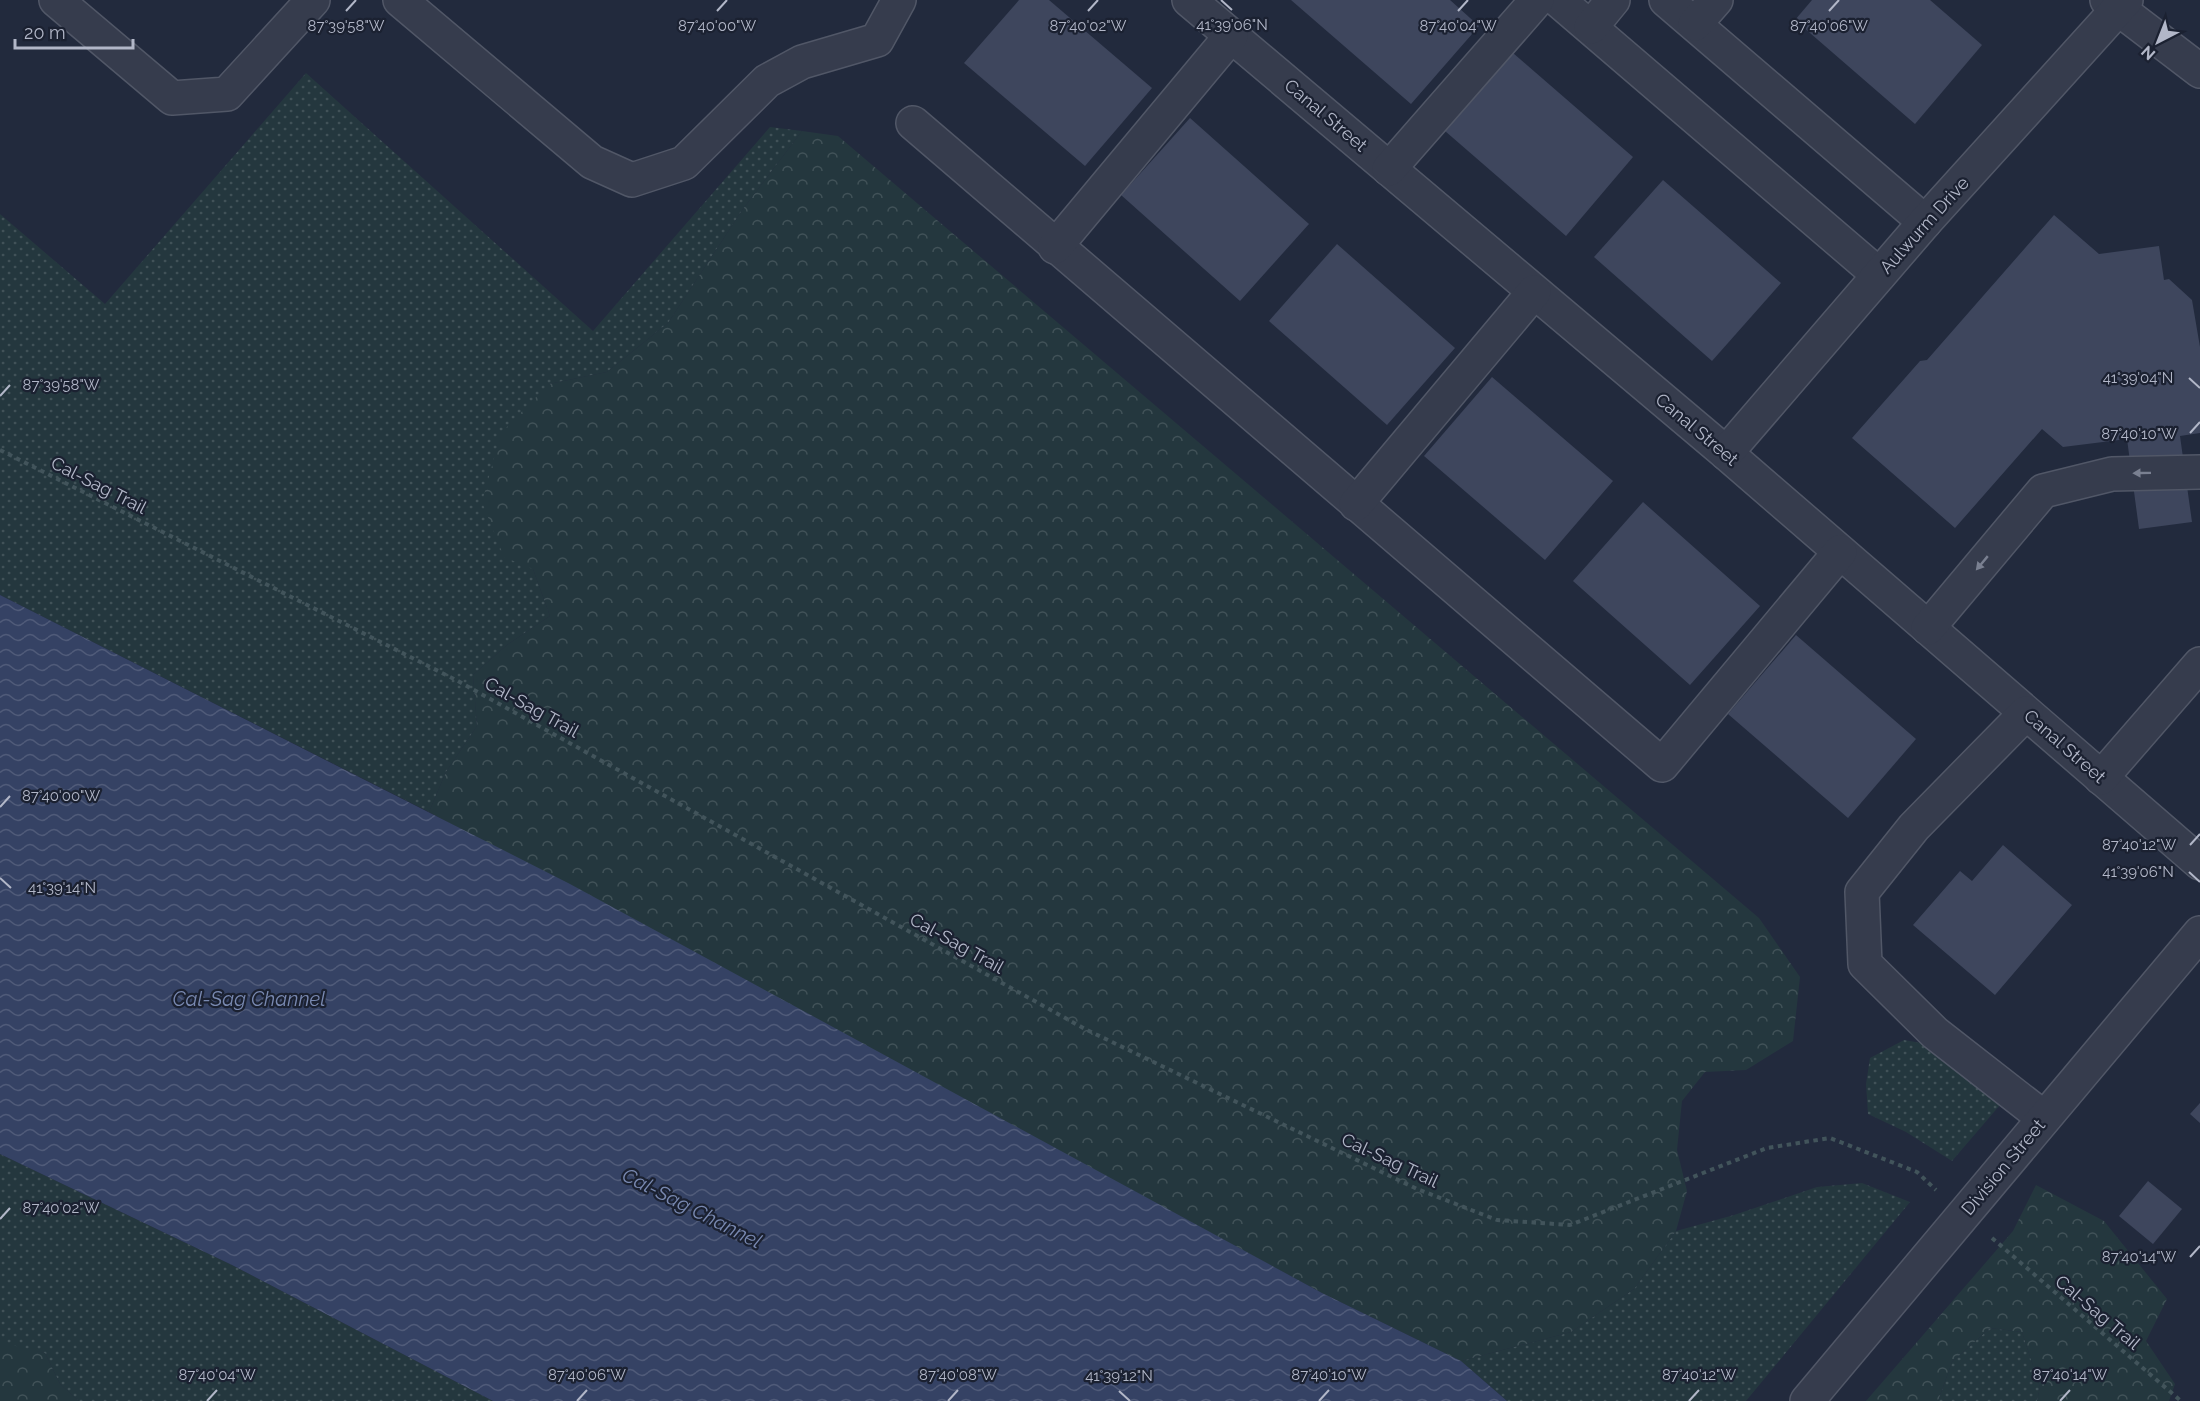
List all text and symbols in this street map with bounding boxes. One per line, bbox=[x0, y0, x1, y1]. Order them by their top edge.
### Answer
scale bar bbox=[15, 12, 134, 50]
north arrow bbox=[2128, 12, 2188, 72]
text: 41°39'06"N bbox=[1196, 16, 1268, 34]
text: 87°39'58"W bbox=[308, 17, 385, 35]
text: 87°40'00"W bbox=[678, 17, 756, 35]
text: 87°40'02"W bbox=[1050, 17, 1127, 35]
text: 87°40'04"W bbox=[1419, 17, 1497, 35]
text: 87°40'06"W bbox=[1790, 17, 1868, 35]
text: 20 m bbox=[24, 22, 66, 43]
text: N bbox=[2137, 42, 2159, 64]
street label: Canal Street bbox=[1280, 74, 1372, 156]
street label: Aulwurm Drive bbox=[1875, 172, 1973, 278]
text: 41°39'04"N bbox=[2103, 369, 2173, 387]
text: 87°39'58"W bbox=[23, 376, 100, 394]
street label: Canal Street bbox=[1651, 388, 1743, 470]
text: 87°40'10"W bbox=[2101, 425, 2177, 443]
street label: Cal-Sag Trail bbox=[48, 452, 150, 518]
one-way arrow bbox=[2132, 468, 2151, 478]
one-way arrow bbox=[1976, 555, 1989, 571]
street label: Cal-Sag Trail bbox=[481, 672, 583, 742]
street label: Canal Street bbox=[2020, 705, 2110, 787]
text: 87°40'00"W bbox=[22, 787, 100, 805]
text: 87°40'12"W bbox=[2102, 836, 2176, 854]
text: 41°39'06"N bbox=[2102, 863, 2174, 881]
text: 41°39'14"N bbox=[28, 879, 96, 897]
street label: Cal-Sag Trail bbox=[906, 908, 1008, 978]
water label: Cal-Sag Channel bbox=[172, 987, 326, 1011]
street label: Division Street bbox=[1957, 1115, 2049, 1219]
street label: Cal-Sag Trail bbox=[1338, 1128, 1442, 1192]
water label: Cal-Sag Channel bbox=[618, 1163, 766, 1253]
text: 87°40'02"W bbox=[23, 1199, 100, 1217]
text: 87°40'14"W bbox=[2102, 1248, 2177, 1266]
street label: Cal-Sag Trail bbox=[2051, 1270, 2145, 1354]
text: 87°40'04"W bbox=[178, 1366, 256, 1384]
text: 87°40'06"W bbox=[548, 1366, 626, 1384]
text: 87°40'08"W bbox=[919, 1366, 997, 1384]
text: 87°40'10"W bbox=[1291, 1366, 1367, 1384]
text: 87°40'12"W bbox=[1662, 1366, 1736, 1384]
text: 87°40'14"W bbox=[2033, 1366, 2108, 1384]
text: 41°39'12"N bbox=[1085, 1367, 1153, 1385]

